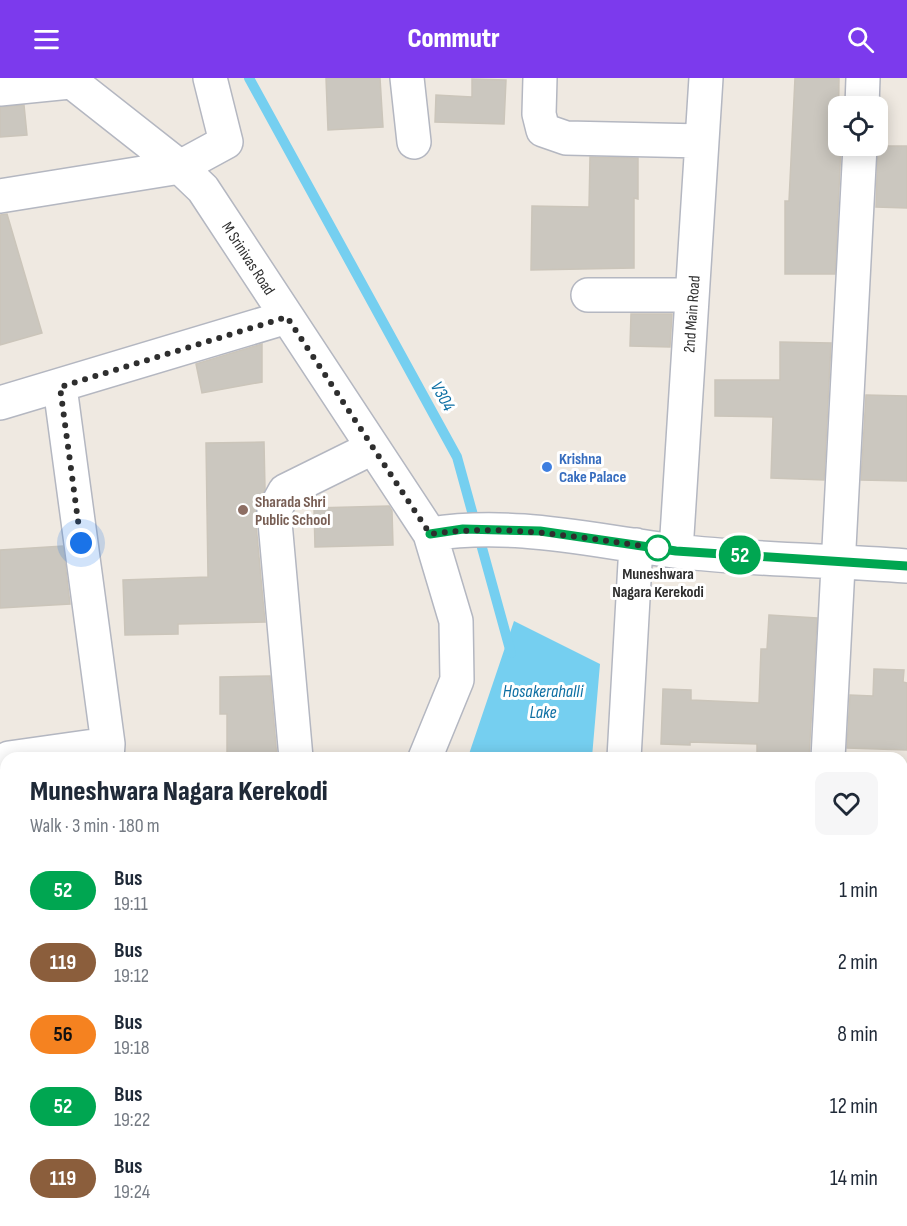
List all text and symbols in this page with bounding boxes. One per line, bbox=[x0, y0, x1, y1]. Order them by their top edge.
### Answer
icon: menu bbox=[30, 23, 63, 56]
text: Commutr bbox=[407, 23, 500, 55]
icon: search bbox=[844, 23, 877, 56]
map controls bbox=[828, 96, 888, 156]
button: locate bbox=[828, 96, 888, 156]
street label: M Srinivas Road bbox=[217, 219, 278, 299]
street label: 2nd Main Road bbox=[680, 275, 705, 353]
water label: V304 bbox=[426, 378, 459, 415]
place label: Krishna Cake Palace bbox=[559, 450, 626, 487]
marker: Krishna Cake Palace bbox=[540, 460, 554, 474]
place label: Sharada Shri Public School bbox=[255, 493, 330, 530]
marker: Sharada Shri Public School bbox=[236, 503, 250, 517]
your location bbox=[66, 528, 96, 558]
marker: Muneshwara Nagara Kerekodi bbox=[645, 535, 671, 561]
line badge: 52 bbox=[713, 536, 767, 574]
text: 52 bbox=[731, 543, 749, 568]
place label: Muneshwara Nagara Kerekodi bbox=[612, 565, 704, 602]
water label: Hosakerahalli Lake bbox=[503, 681, 584, 723]
button: heart bbox=[815, 772, 878, 835]
text: Muneshwara Nagara Kerekodi bbox=[30, 775, 328, 808]
text: Walk · 3 min · 180 m bbox=[30, 814, 160, 838]
text: Bus bbox=[114, 865, 143, 892]
text: 1 min bbox=[839, 877, 878, 904]
text: 52 bbox=[54, 878, 72, 903]
text: 19:11 bbox=[114, 892, 148, 916]
text: Bus bbox=[114, 937, 143, 964]
text: 2 min bbox=[838, 949, 878, 976]
text: 119 bbox=[50, 950, 76, 975]
text: 19:12 bbox=[114, 964, 149, 988]
text: Bus bbox=[114, 1009, 143, 1036]
text: 8 min bbox=[837, 1021, 878, 1048]
text: 56 bbox=[53, 1022, 73, 1047]
text: 19:18 bbox=[114, 1036, 149, 1060]
text: Bus bbox=[114, 1081, 143, 1108]
text: 12 min bbox=[830, 1093, 878, 1120]
text: 52 bbox=[54, 1094, 72, 1119]
text: 19:22 bbox=[114, 1108, 150, 1132]
text: Bus bbox=[114, 1153, 143, 1180]
text: 14 min bbox=[830, 1165, 878, 1192]
text: 119 bbox=[50, 1166, 76, 1191]
text: 19:24 bbox=[114, 1180, 150, 1204]

